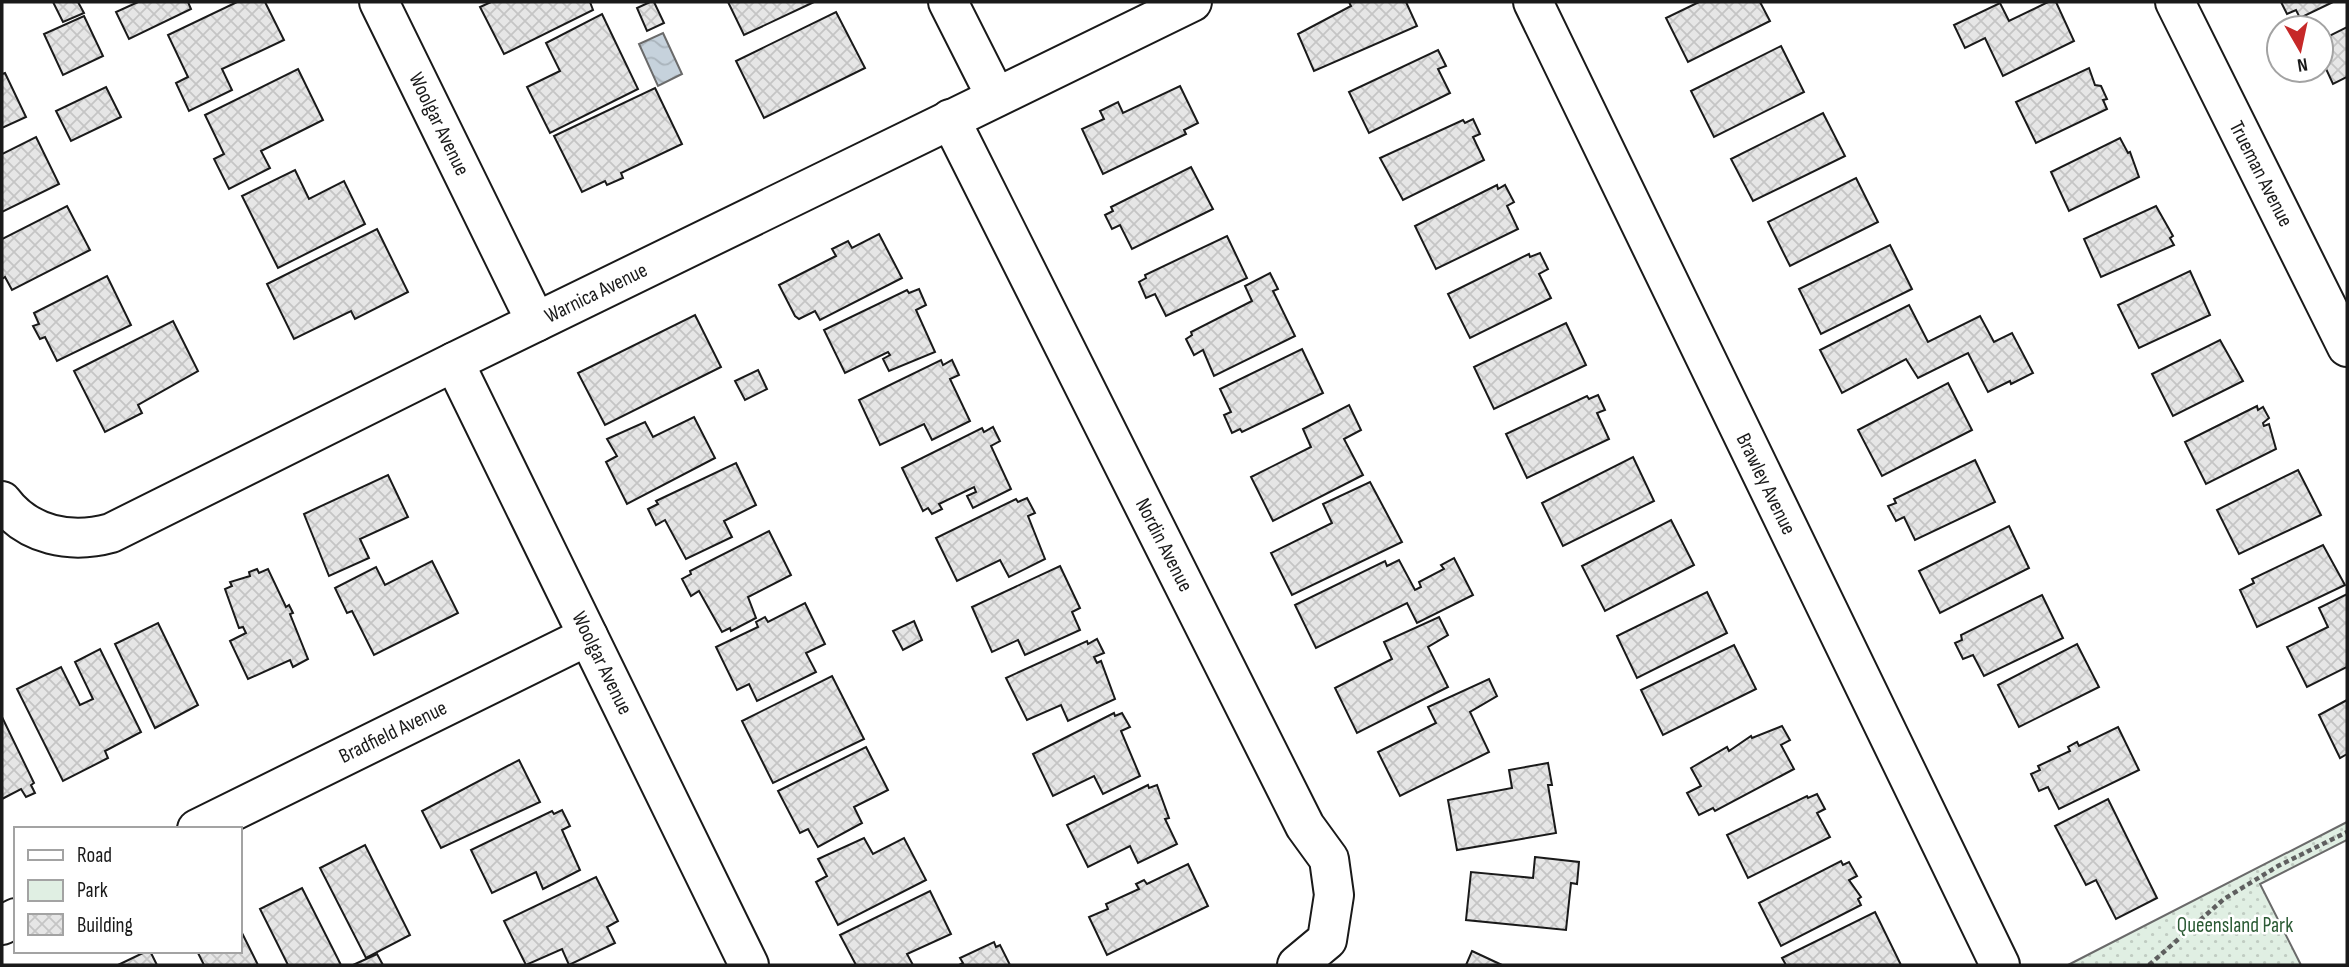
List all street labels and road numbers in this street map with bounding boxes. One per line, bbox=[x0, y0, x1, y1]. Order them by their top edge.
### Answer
street label: Woolgar Avenue bbox=[403, 68, 475, 180]
street label: Trueman Avenue bbox=[2224, 117, 2298, 231]
street label: Warnica Avenue bbox=[541, 257, 651, 329]
street label: Brawley Avenue bbox=[1731, 429, 1801, 539]
street label: Nordin Avenue bbox=[1130, 494, 1198, 596]
street label: Woolgar Avenue bbox=[566, 607, 638, 719]
street label: Bradfield Avenue bbox=[335, 695, 451, 769]

